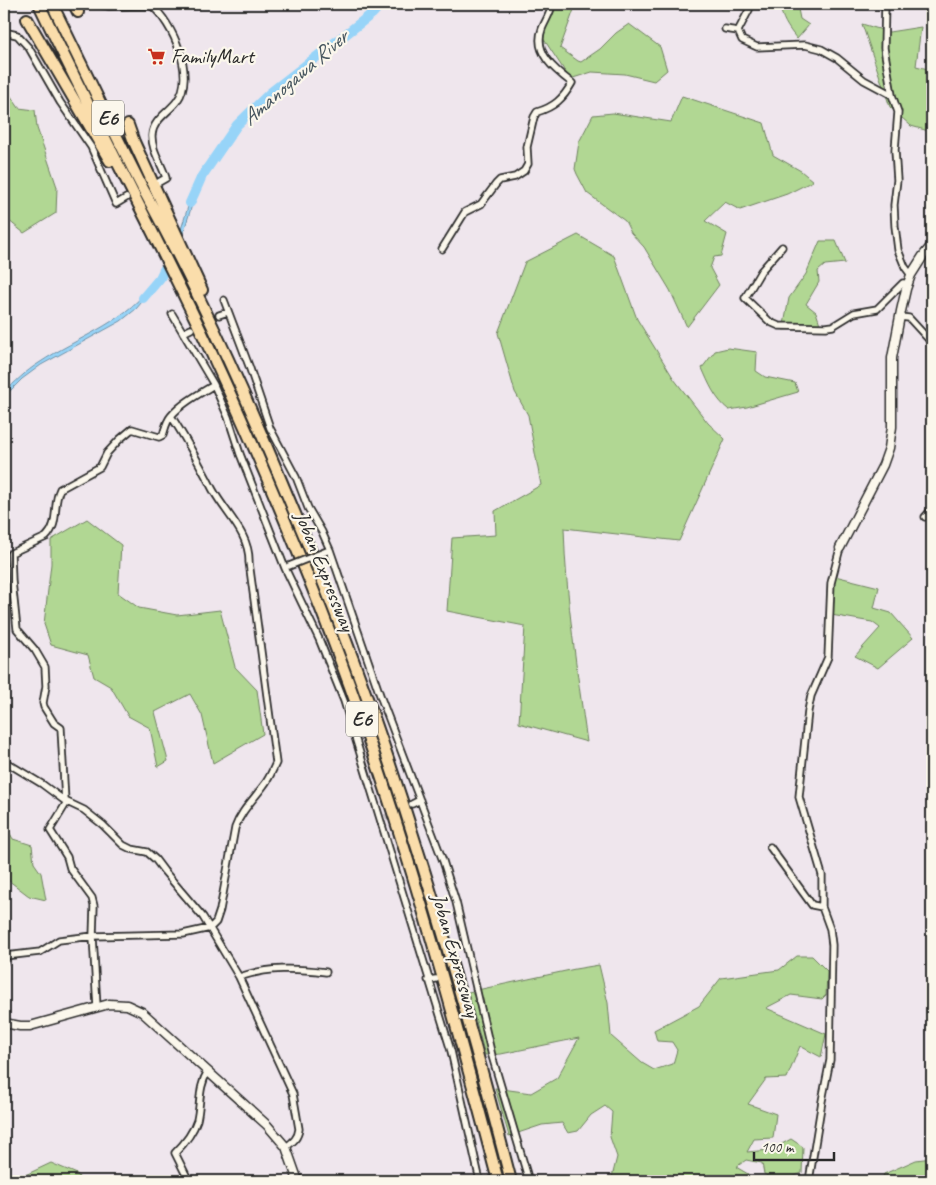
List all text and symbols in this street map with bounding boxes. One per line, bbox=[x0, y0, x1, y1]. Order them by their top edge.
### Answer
water label: Amanogawa River bbox=[236, 21, 357, 132]
place label: FamilyMart bbox=[171, 43, 256, 69]
supermarket icon: FamilyMart bbox=[147, 46, 167, 66]
road number: E6 bbox=[92, 100, 124, 136]
street label: Joban Expressway bbox=[289, 506, 362, 636]
road number: E6 bbox=[346, 702, 378, 736]
street label: Joban Expressway bbox=[426, 889, 487, 1021]
scale bar bbox=[754, 1130, 834, 1162]
text: 100 m bbox=[761, 1138, 795, 1157]

